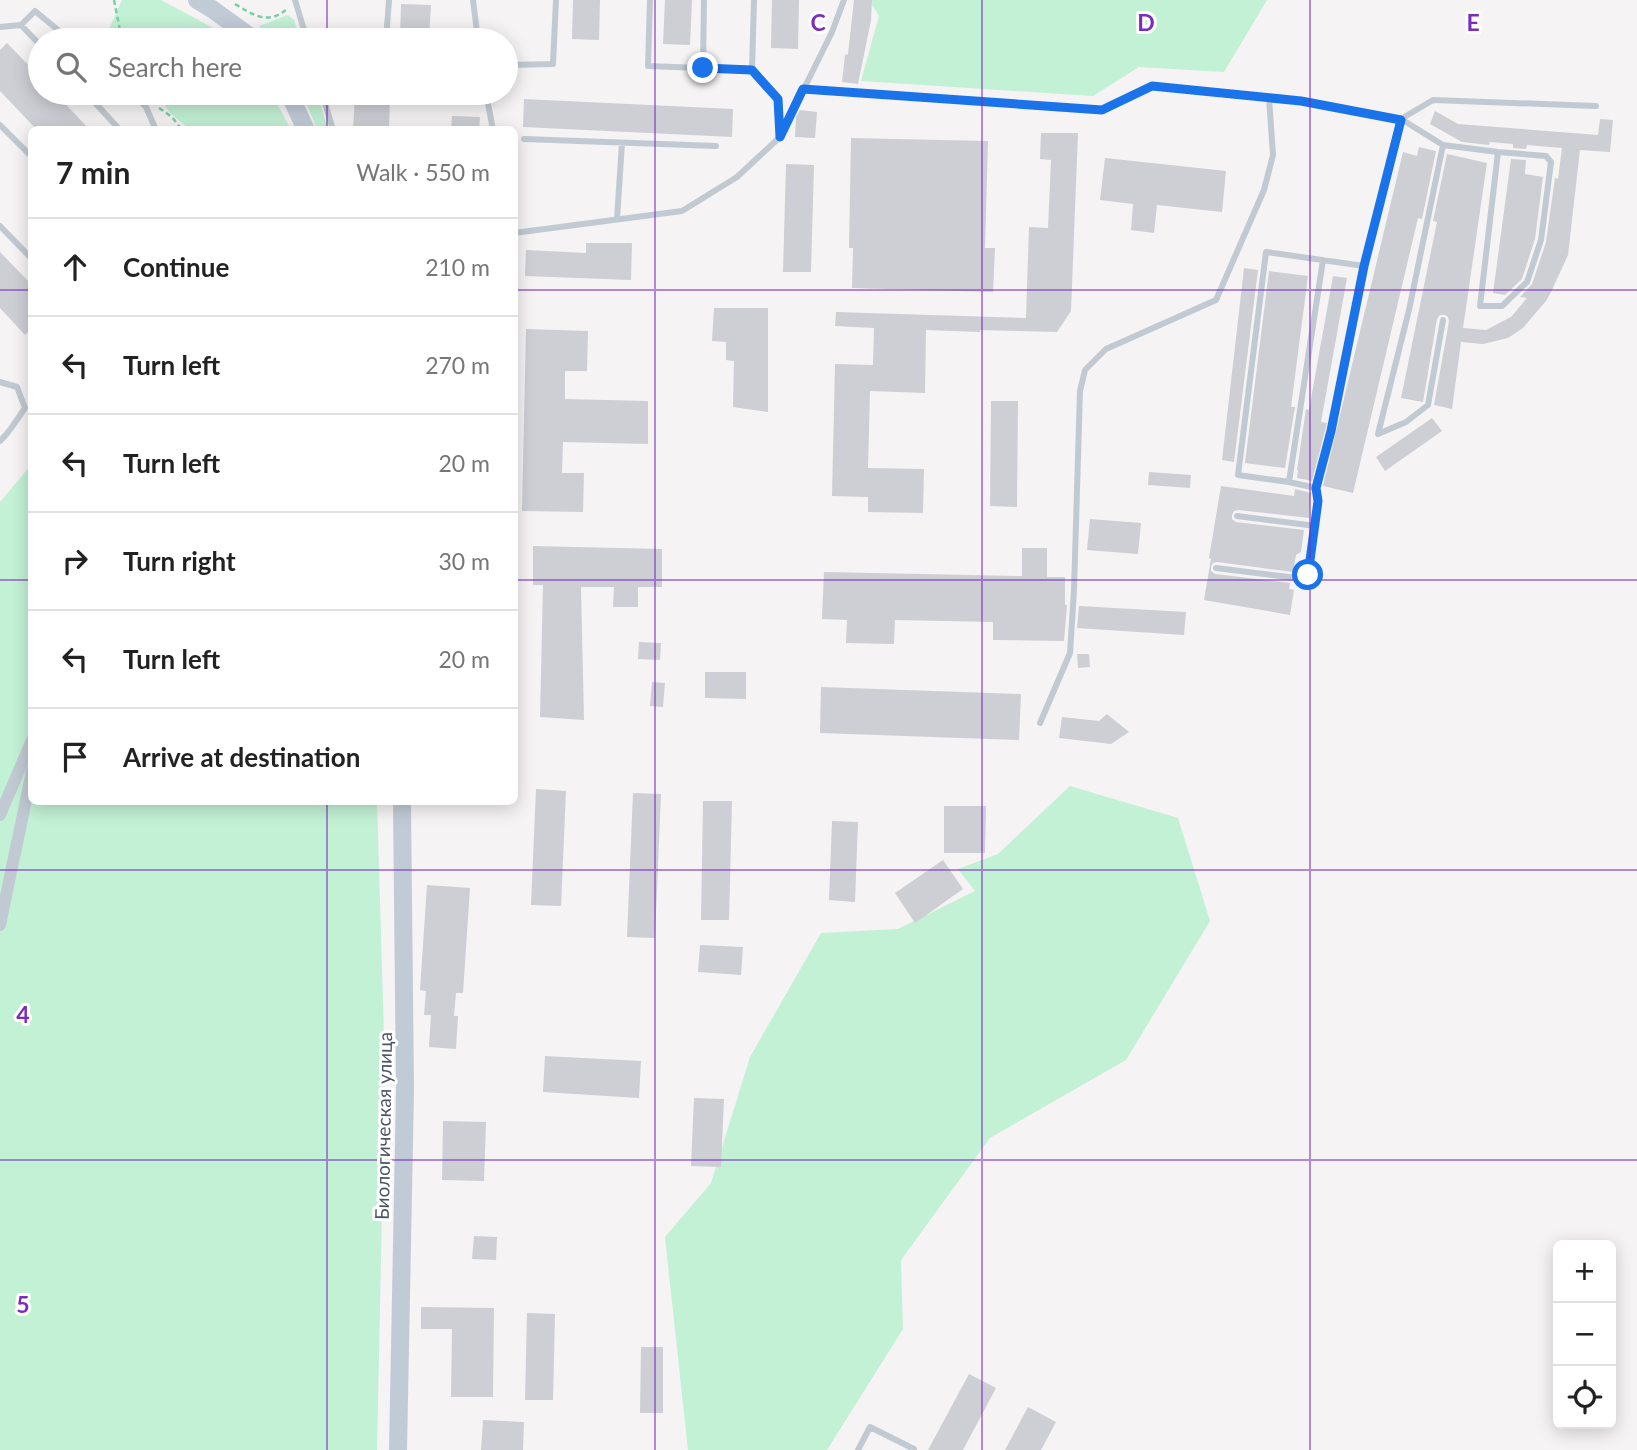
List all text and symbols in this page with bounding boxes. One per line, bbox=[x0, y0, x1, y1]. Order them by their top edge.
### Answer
text: C bbox=[810, 8, 826, 36]
text: D bbox=[1137, 8, 1155, 36]
text: E bbox=[1466, 8, 1480, 36]
search box bbox=[28, 28, 518, 105]
icon: search bbox=[52, 48, 90, 86]
text: Search here bbox=[108, 51, 242, 83]
route end bbox=[687, 52, 718, 83]
text: 7 min bbox=[56, 154, 130, 190]
text: Walk · 550 m bbox=[356, 158, 490, 186]
icon: ahead bbox=[56, 248, 94, 286]
text: Continue bbox=[123, 251, 229, 283]
text: 210 m bbox=[425, 253, 490, 281]
icon: left bbox=[56, 346, 94, 384]
text: Turn left bbox=[123, 349, 220, 381]
text: 270 m bbox=[425, 351, 490, 379]
icon: left bbox=[56, 444, 94, 482]
text: Turn left bbox=[123, 447, 220, 479]
text: 20 m bbox=[439, 449, 490, 477]
icon: right bbox=[56, 542, 94, 580]
text: Turn right bbox=[123, 545, 236, 577]
text: 30 m bbox=[439, 547, 490, 575]
route start bbox=[1292, 559, 1323, 590]
icon: left bbox=[56, 640, 94, 678]
text: Turn left bbox=[123, 643, 220, 675]
text: 20 m bbox=[439, 645, 490, 673]
icon: arrive bbox=[56, 738, 94, 776]
text: Arrive at destination bbox=[123, 741, 360, 773]
text: 4 bbox=[16, 1000, 30, 1028]
street label: Биологическая улица bbox=[370, 1032, 396, 1220]
map controls bbox=[1553, 1240, 1616, 1429]
button: + bbox=[1553, 1240, 1616, 1303]
text: 5 bbox=[16, 1290, 30, 1318]
button: − bbox=[1553, 1303, 1616, 1366]
button: locate bbox=[1553, 1366, 1616, 1429]

